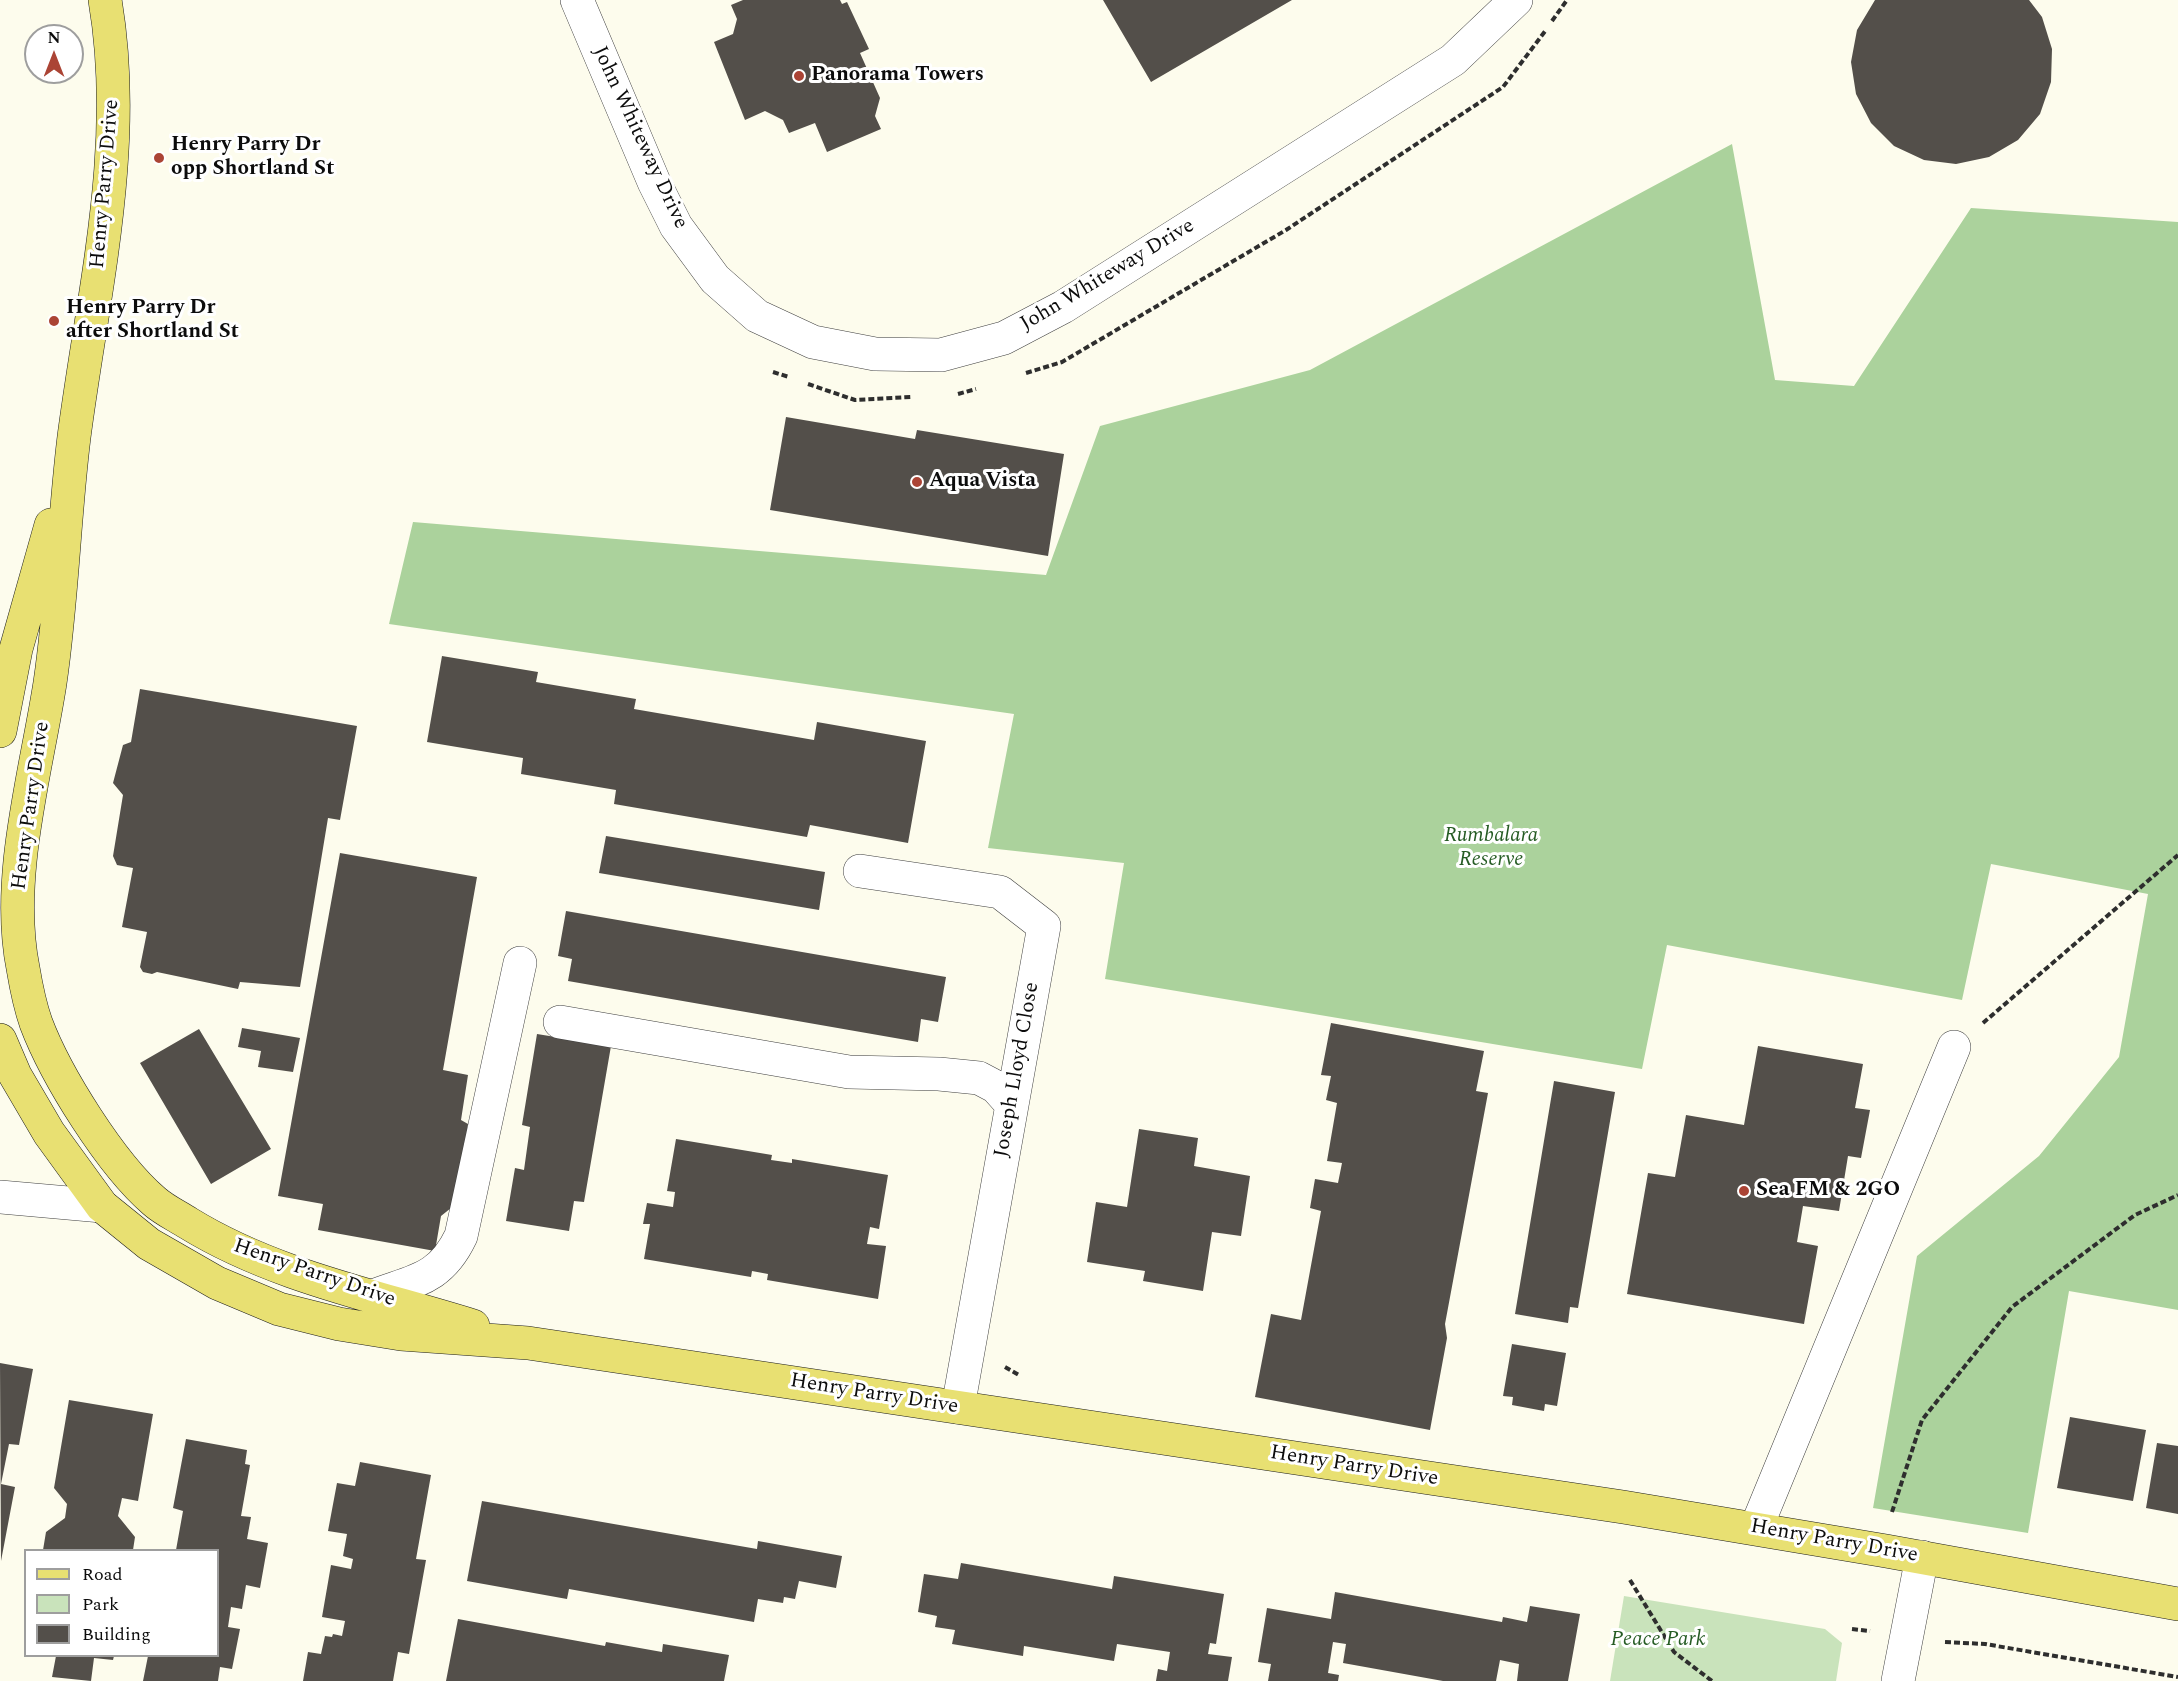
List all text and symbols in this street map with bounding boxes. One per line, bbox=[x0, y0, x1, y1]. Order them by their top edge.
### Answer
north arrow bbox=[24, 24, 84, 84]
text: N bbox=[47, 26, 61, 50]
street label: John Whiteway Drive bbox=[586, 43, 692, 233]
place label: Panorama Towers bbox=[811, 63, 984, 89]
marker: Panorama Towers bbox=[792, 69, 806, 83]
street label: Henry Parry Drive bbox=[86, 98, 126, 270]
place label: Henry Parry Dr opp Shortland St bbox=[171, 133, 334, 183]
marker: Henry Parry Dr opp Shortland St bbox=[152, 151, 166, 165]
street label: John Whiteway Drive bbox=[1016, 214, 1200, 338]
place label: Henry Parry Dr after Shortland St bbox=[66, 296, 239, 346]
marker: Henry Parry Dr after Shortland St bbox=[47, 314, 61, 328]
place label: Aqua Vista bbox=[929, 469, 1036, 495]
marker: Aqua Vista bbox=[910, 475, 924, 489]
street label: Henry Parry Drive bbox=[8, 720, 56, 892]
park label: Rumbalara Reserve bbox=[1444, 824, 1538, 874]
street label: Joseph Lloyd Close bbox=[990, 980, 1046, 1160]
place label: Sea FM & 2GO bbox=[1756, 1178, 1900, 1204]
marker: Sea FM & 2GO bbox=[1737, 1184, 1751, 1198]
street label: Henry Parry Drive bbox=[230, 1234, 398, 1314]
street label: Henry Parry Drive bbox=[788, 1369, 960, 1421]
street label: Henry Parry Drive bbox=[1268, 1441, 1440, 1493]
street label: Henry Parry Drive bbox=[1748, 1515, 1920, 1569]
legend bbox=[24, 1549, 219, 1657]
text: Road bbox=[82, 1561, 123, 1588]
text: Park bbox=[82, 1591, 119, 1618]
text: Building bbox=[82, 1621, 151, 1648]
park label: Peace Park bbox=[1610, 1628, 1706, 1654]

